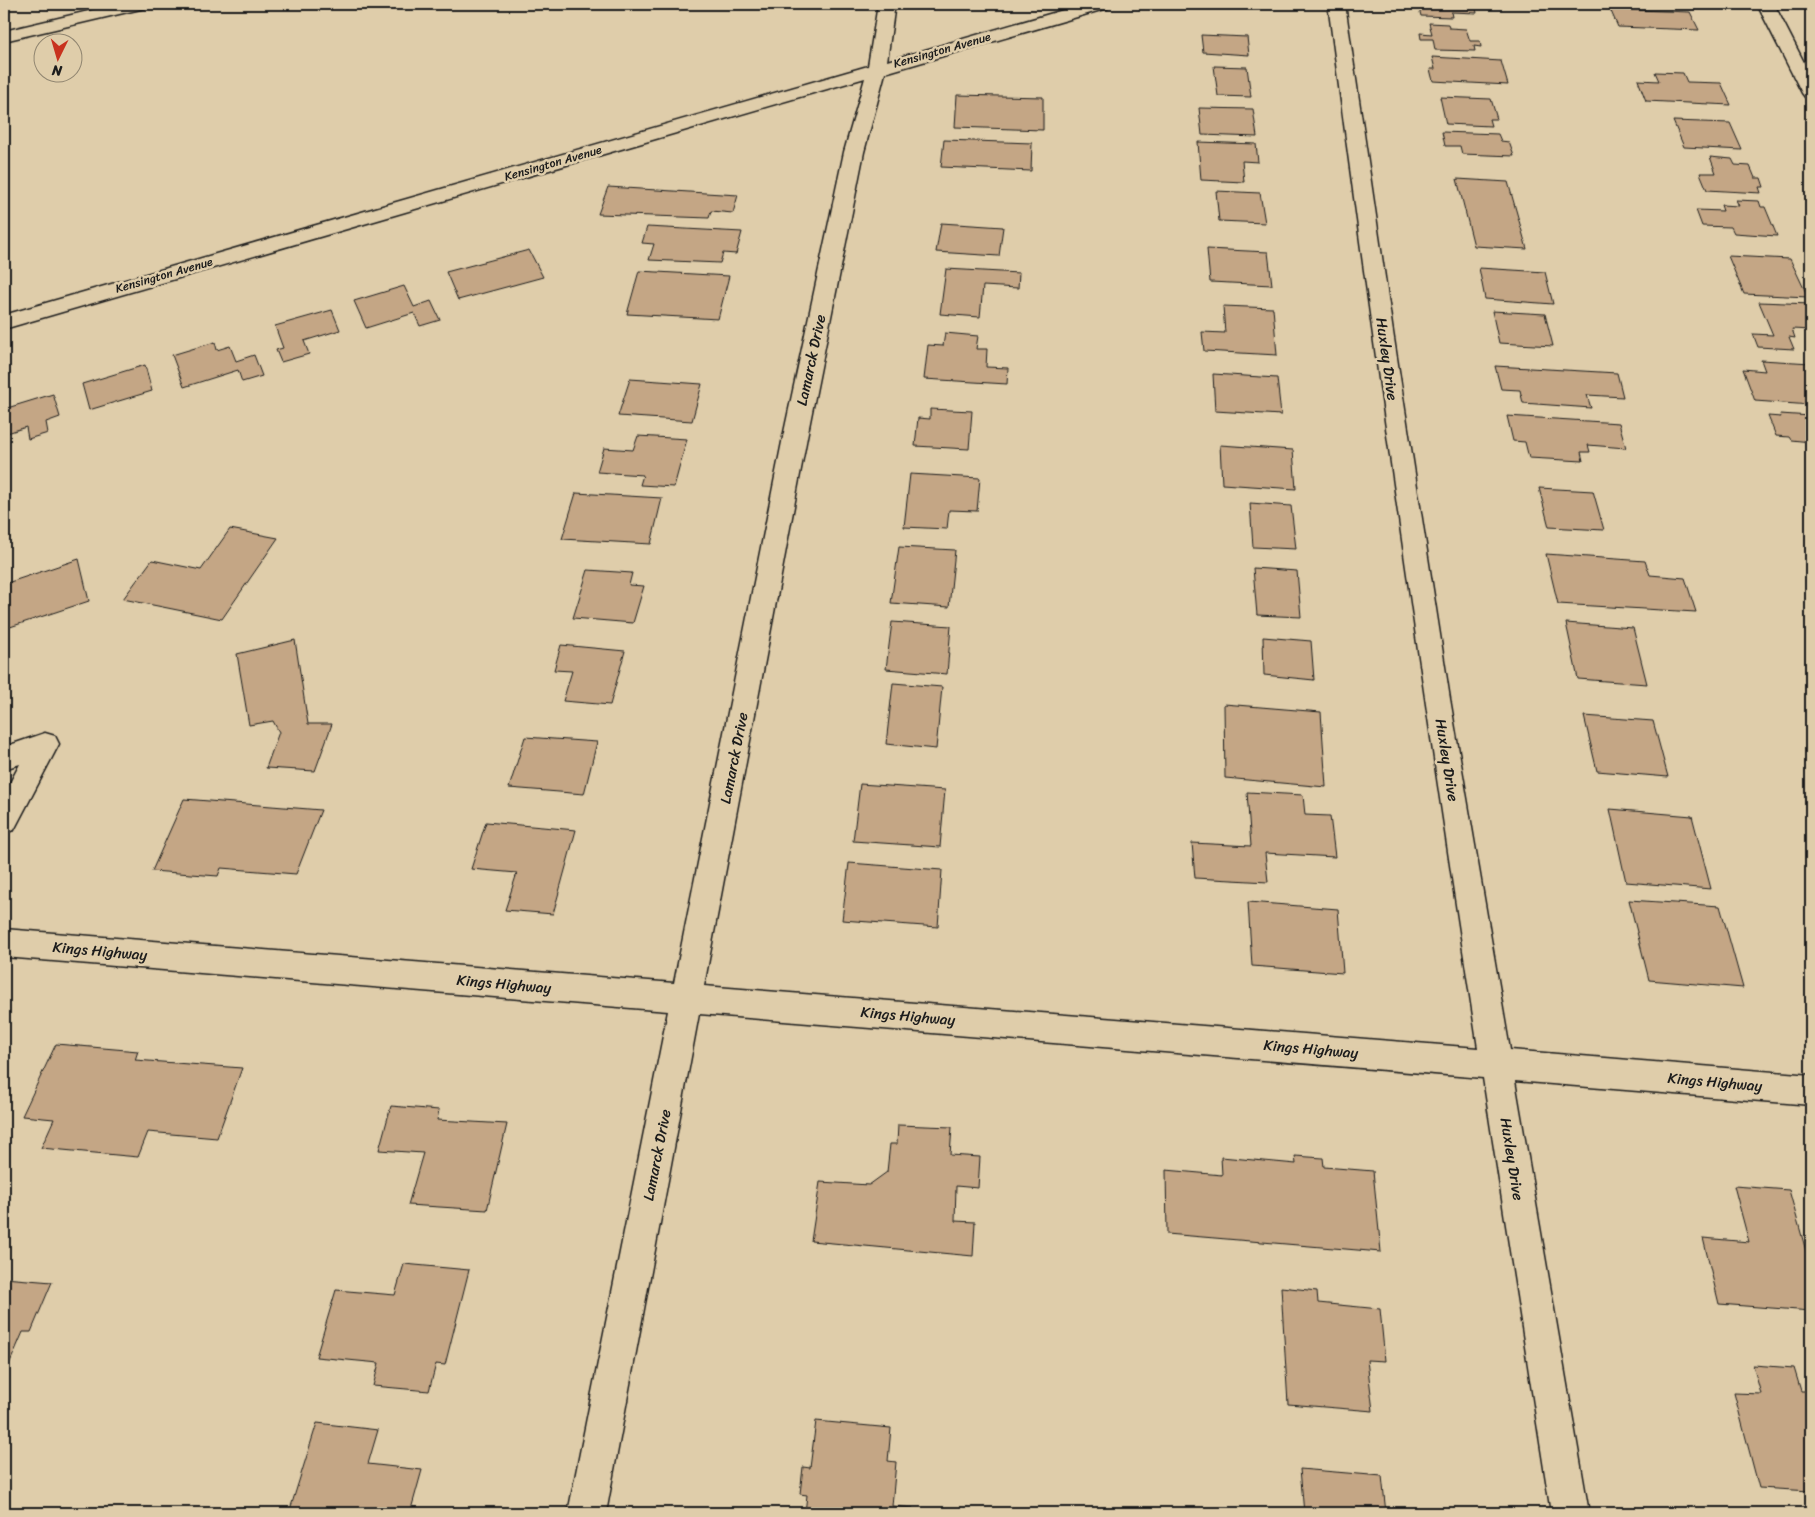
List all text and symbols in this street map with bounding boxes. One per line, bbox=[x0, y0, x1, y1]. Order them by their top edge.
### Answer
street label: Kensington Avenue bbox=[891, 26, 994, 74]
north arrow bbox=[32, 32, 82, 82]
text: N bbox=[51, 58, 64, 83]
street label: Kensington Avenue bbox=[502, 139, 605, 187]
street label: Kensington Avenue bbox=[113, 251, 216, 299]
street label: Lamarck Drive bbox=[789, 312, 833, 408]
street label: Huxley Drive bbox=[1368, 316, 1406, 403]
street label: Lamarck Drive bbox=[712, 710, 756, 806]
street label: Huxley Drive bbox=[1428, 717, 1466, 804]
street label: Kings Highway bbox=[52, 934, 149, 968]
street label: Kings Highway bbox=[456, 967, 553, 1001]
street label: Kings Highway bbox=[860, 999, 957, 1033]
street label: Kings Highway bbox=[1263, 1032, 1360, 1066]
street label: Kings Highway bbox=[1667, 1065, 1764, 1099]
street label: Lamarck Drive bbox=[635, 1107, 679, 1203]
street label: Huxley Drive bbox=[1493, 1116, 1531, 1203]

